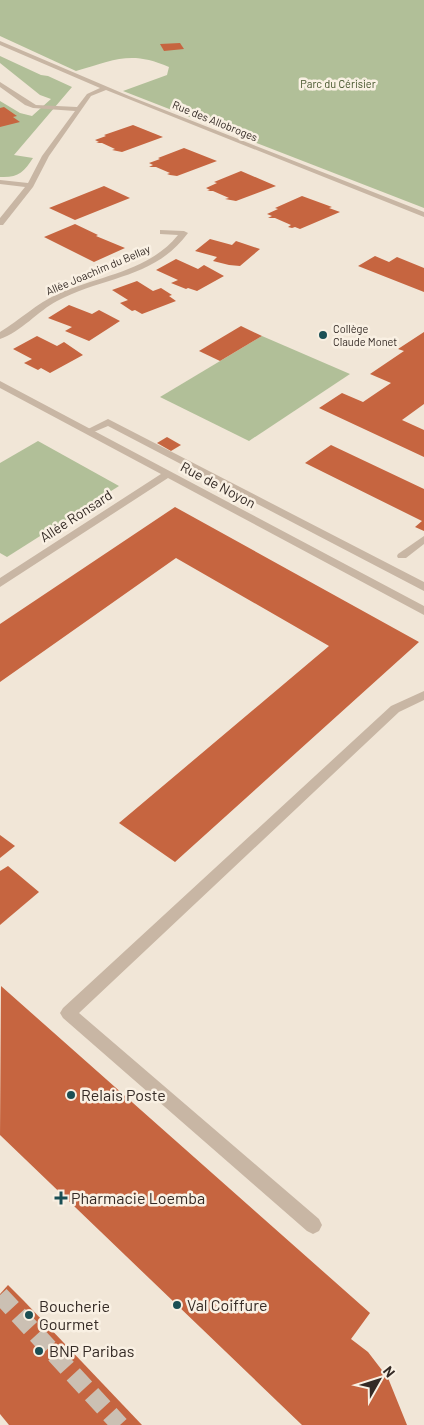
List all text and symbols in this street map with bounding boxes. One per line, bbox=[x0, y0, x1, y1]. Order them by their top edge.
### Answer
park label: Parc du Cérisier bbox=[300, 77, 376, 90]
street label: Rue des Allobroges bbox=[171, 98, 260, 144]
street label: Allée Joachim du Bellay bbox=[44, 242, 152, 297]
place label: Collège Claude Monet bbox=[333, 322, 397, 348]
marker: Collège Claude Monet bbox=[317, 329, 329, 341]
street label: Rue de Noyon bbox=[178, 458, 259, 511]
street label: Allée Ronsard bbox=[36, 486, 115, 545]
place label: Relais Poste bbox=[81, 1085, 166, 1104]
marker: Relais Poste bbox=[65, 1089, 77, 1101]
place label: Pharmacie Loemba bbox=[71, 1188, 205, 1207]
marker: Pharmacie Loemba bbox=[55, 1192, 67, 1204]
place label: Val Coiffure bbox=[187, 1295, 267, 1314]
place label: Boucherie Gourmet bbox=[39, 1296, 110, 1333]
marker: Val Coiffure bbox=[171, 1299, 183, 1311]
marker: Boucherie Gourmet bbox=[23, 1309, 35, 1321]
place label: BNP Paribas bbox=[49, 1341, 134, 1360]
marker: BNP Paribas bbox=[33, 1345, 45, 1357]
north arrow bbox=[354, 1355, 404, 1405]
text: N bbox=[380, 1363, 399, 1380]

